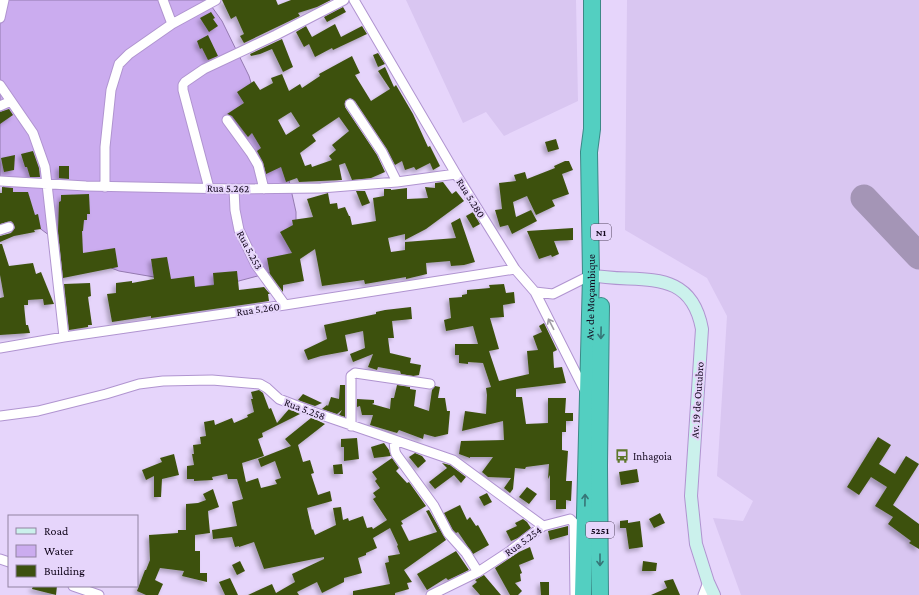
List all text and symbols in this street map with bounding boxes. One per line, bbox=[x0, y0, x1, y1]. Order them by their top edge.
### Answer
street label: Rua 5.280 bbox=[454, 176, 488, 220]
street label: Rua 5.262 bbox=[207, 182, 249, 194]
road number: N1 bbox=[591, 224, 611, 240]
street label: Rua 5.253 bbox=[235, 229, 265, 271]
street label: Av. de Moçambique bbox=[583, 254, 598, 340]
street label: Rua 5.260 bbox=[236, 300, 280, 318]
one-way arrow bbox=[547, 318, 554, 330]
one-way arrow bbox=[597, 326, 605, 339]
street label: Av. 19 de Outubro bbox=[688, 361, 706, 439]
street label: Rua 5.258 bbox=[283, 396, 327, 422]
bus stop icon: Inhagoia bbox=[614, 448, 630, 464]
place label: Inhagoia bbox=[633, 450, 672, 463]
one-way arrow bbox=[581, 494, 589, 507]
legend bbox=[8, 515, 138, 587]
road number: 5251 bbox=[586, 522, 614, 538]
street label: Rua 5.254 bbox=[502, 523, 544, 558]
text: Road bbox=[44, 524, 69, 538]
text: Water bbox=[44, 544, 74, 558]
one-way arrow bbox=[596, 553, 604, 566]
text: Building bbox=[44, 564, 85, 578]

